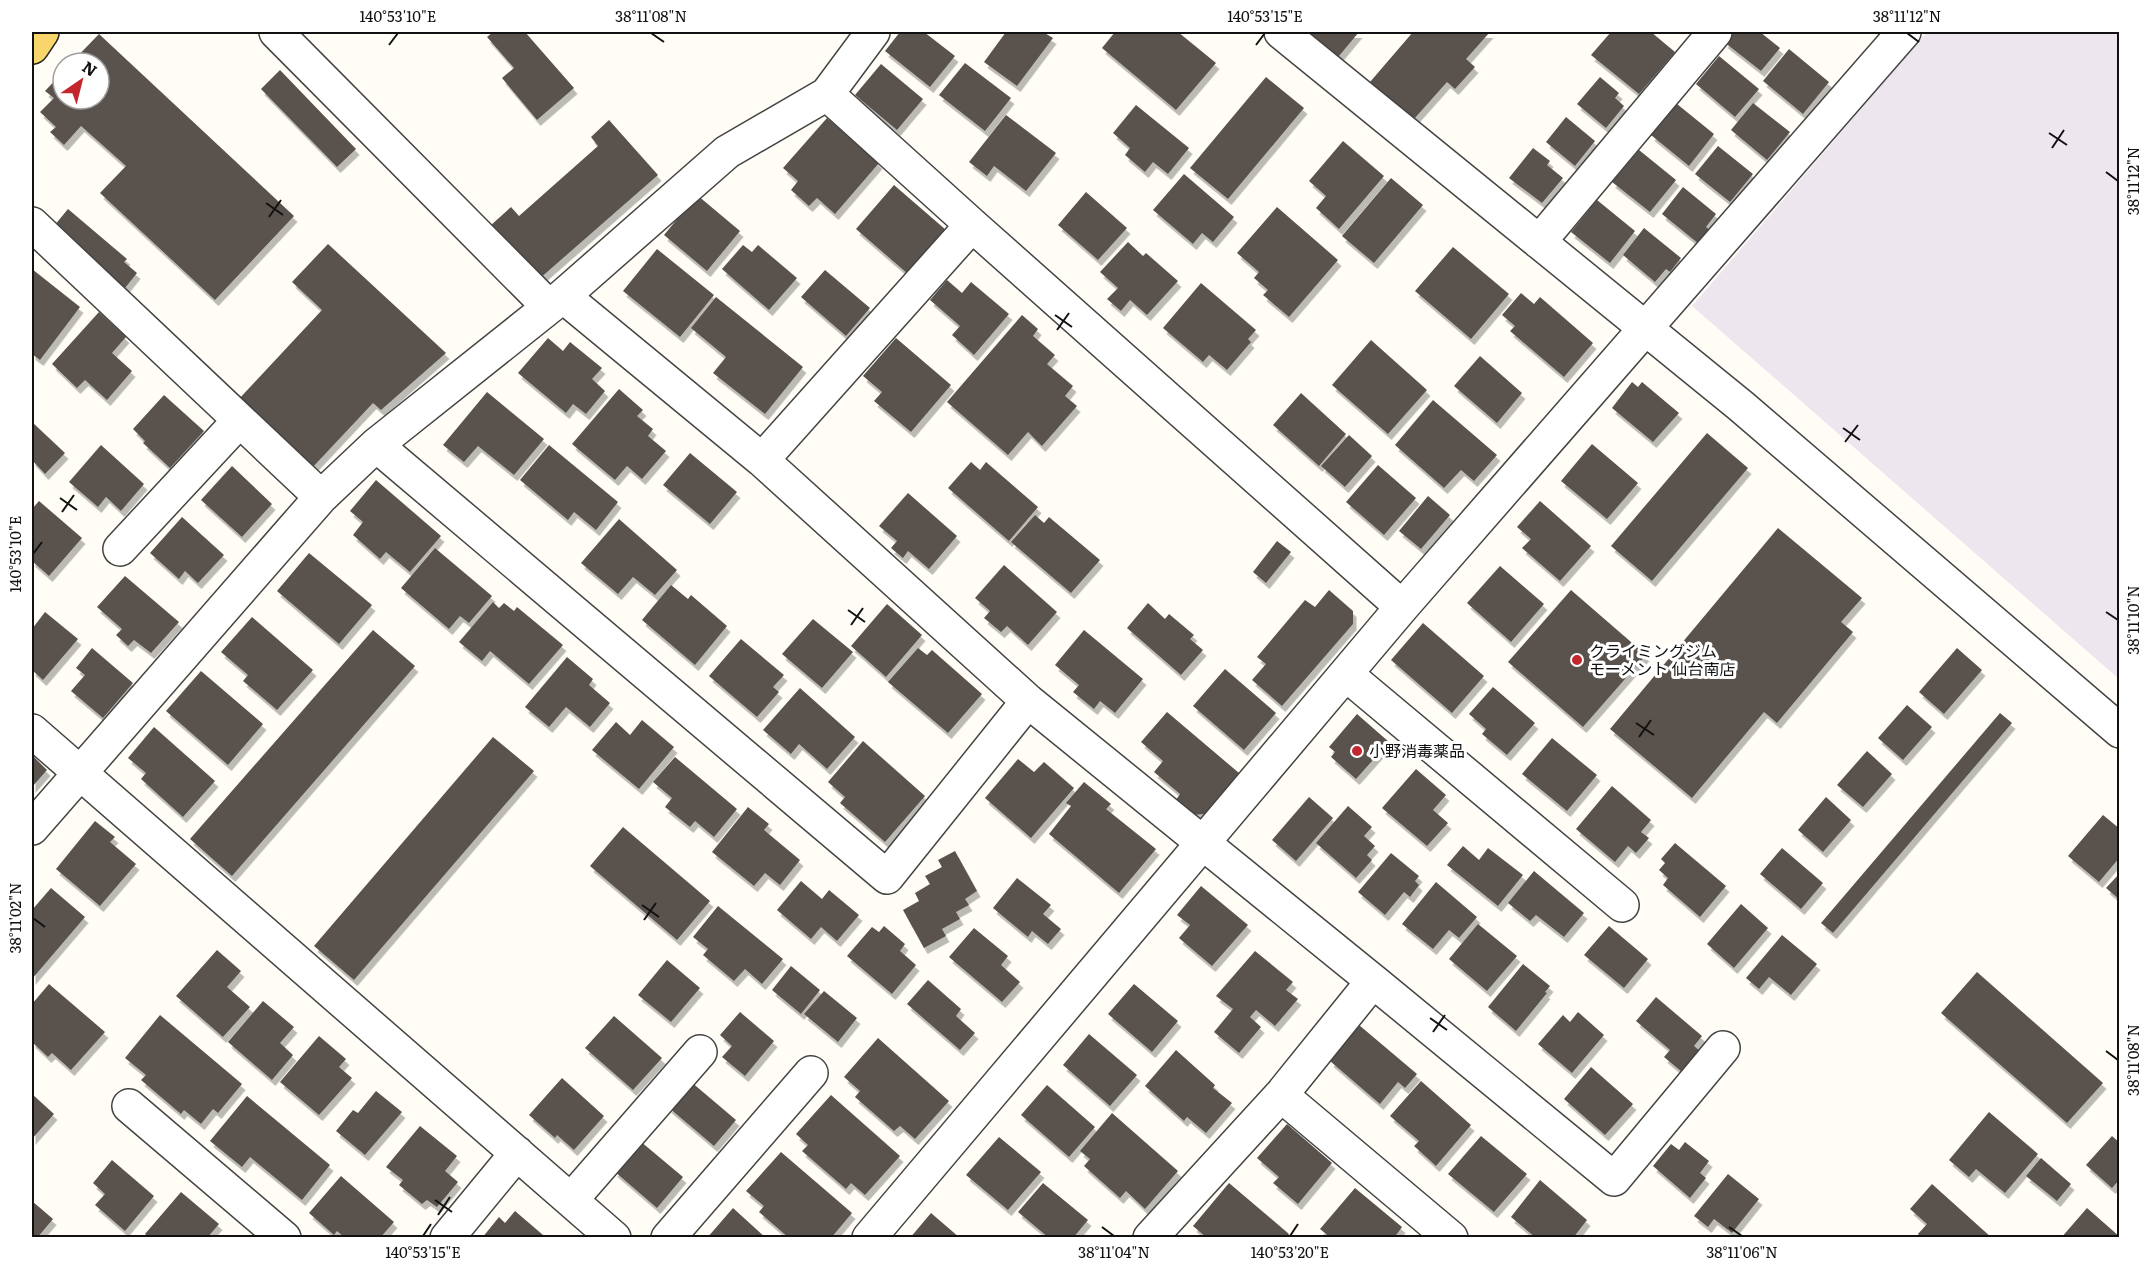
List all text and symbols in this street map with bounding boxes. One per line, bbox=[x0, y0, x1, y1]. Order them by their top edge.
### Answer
text: 140°53'10"E bbox=[360, 4, 436, 27]
text: 38°11'08"N bbox=[615, 4, 687, 27]
text: 140°53'15"E bbox=[1227, 4, 1303, 27]
text: 38°11'12"N bbox=[1873, 4, 1941, 27]
north arrow bbox=[51, 51, 111, 111]
text: N bbox=[78, 54, 103, 82]
text: 38°11'12"N bbox=[2121, 147, 2144, 215]
text: 140°53'10"E bbox=[3, 516, 26, 592]
text: 38°11'10"N bbox=[2121, 585, 2144, 655]
place label: クライミングジム モーメント 仙台南店 bbox=[1589, 638, 1736, 680]
marker: クライミングジム モーメント 仙台南店 bbox=[1570, 653, 1584, 667]
place label: 小野消毒薬品 bbox=[1369, 738, 1465, 762]
marker: 小野消毒薬品 bbox=[1350, 744, 1364, 758]
text: 38°11'02"N bbox=[3, 882, 26, 954]
text: 38°11'08"N bbox=[2121, 1024, 2144, 1096]
text: 140°53'15"E bbox=[385, 1240, 461, 1263]
text: 38°11'04"N bbox=[1078, 1240, 1150, 1263]
text: 140°53'20"E bbox=[1251, 1240, 1329, 1263]
text: 38°11'06"N bbox=[1706, 1240, 1778, 1263]

